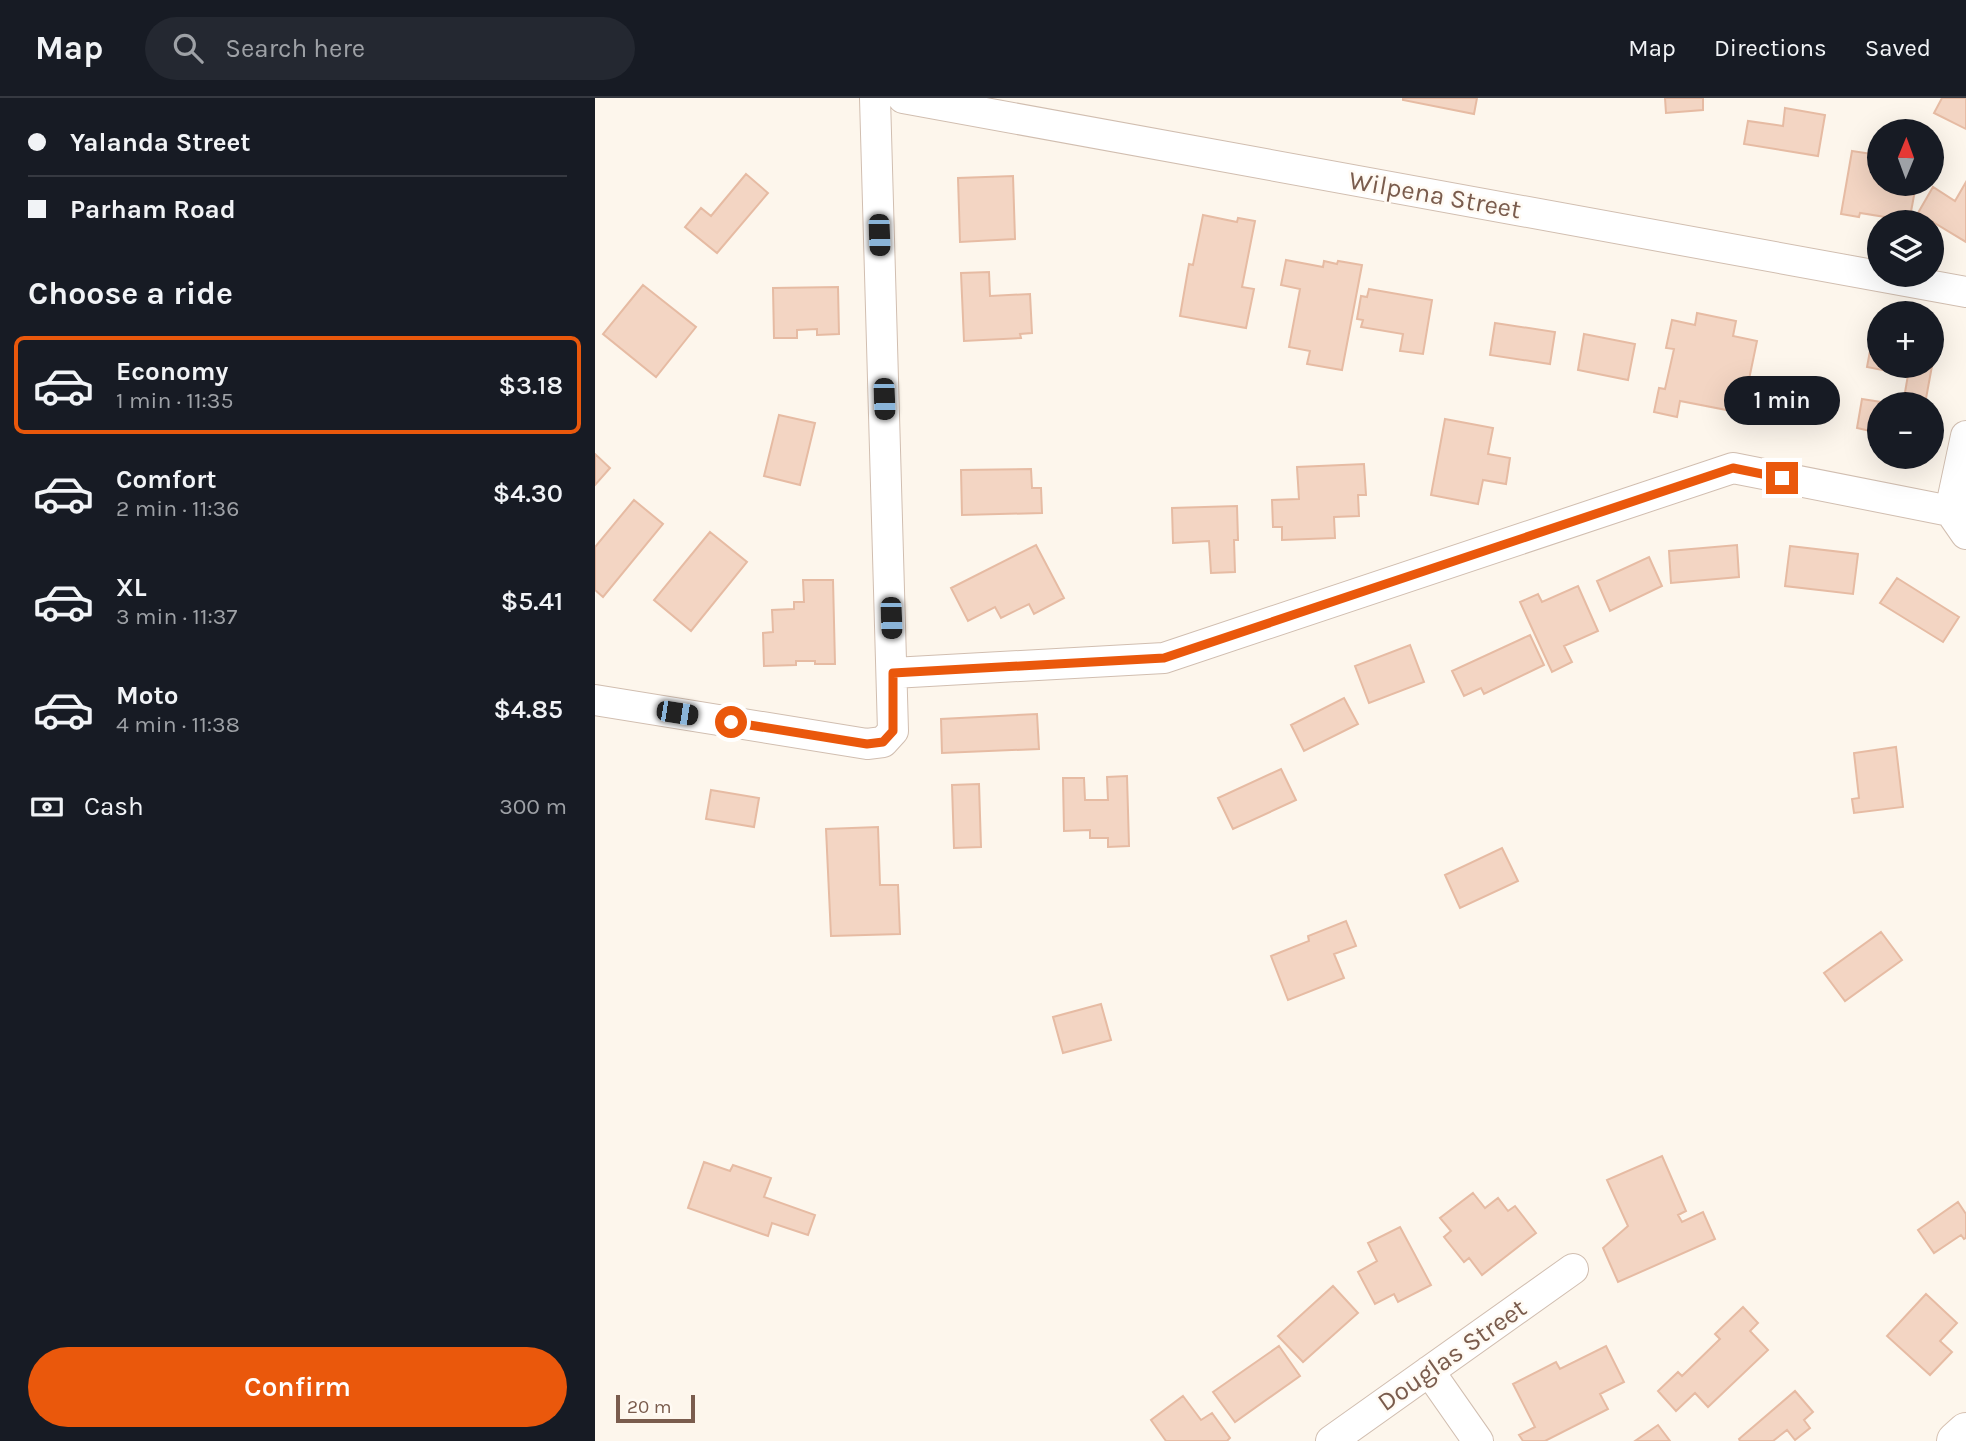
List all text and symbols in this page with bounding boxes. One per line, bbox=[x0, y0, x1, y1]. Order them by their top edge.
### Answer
search box bbox=[145, 17, 635, 80]
text: Map bbox=[35, 29, 103, 67]
icon: search bbox=[169, 29, 207, 67]
text: Search here bbox=[225, 33, 365, 64]
text: Map bbox=[1628, 34, 1676, 62]
text: Directions bbox=[1714, 34, 1827, 62]
text: Saved bbox=[1865, 34, 1931, 62]
north arrow bbox=[1867, 119, 1944, 196]
map controls bbox=[1867, 119, 1944, 469]
text: Yalanda Street bbox=[70, 127, 251, 158]
street label: Wilpena Street bbox=[1346, 165, 1524, 225]
text: Parham Road bbox=[70, 194, 236, 225]
button: layers bbox=[1867, 210, 1944, 287]
car bbox=[868, 214, 891, 256]
text: Choose a ride bbox=[28, 275, 233, 312]
button: + bbox=[1867, 301, 1944, 378]
icon: car bbox=[32, 354, 95, 417]
text: Economy bbox=[116, 356, 228, 387]
text: $3.18 bbox=[499, 370, 563, 401]
callout: 1 min bbox=[1724, 376, 1840, 426]
car bbox=[873, 378, 896, 420]
text: 1 min · 11:35 bbox=[116, 387, 233, 414]
text: 1 min bbox=[1753, 387, 1811, 414]
button: − bbox=[1867, 392, 1944, 469]
icon: car bbox=[32, 462, 95, 525]
route end bbox=[1766, 462, 1798, 494]
text: Comfort bbox=[116, 464, 217, 495]
text: $4.30 bbox=[493, 478, 563, 509]
text: 2 min · 11:36 bbox=[116, 495, 239, 522]
icon: car bbox=[32, 570, 95, 633]
text: XL bbox=[116, 572, 147, 603]
text: $5.41 bbox=[501, 586, 563, 617]
car bbox=[880, 597, 903, 639]
text: 3 min · 11:37 bbox=[116, 603, 237, 630]
icon: car bbox=[32, 678, 95, 741]
text: Moto bbox=[116, 680, 178, 711]
text: $4.85 bbox=[493, 694, 563, 725]
car bbox=[655, 699, 700, 727]
route start bbox=[715, 706, 747, 738]
text: 4 min · 11:38 bbox=[116, 711, 240, 738]
icon: cash bbox=[28, 788, 66, 826]
text: Cash bbox=[84, 791, 144, 822]
text: 300 m bbox=[499, 793, 567, 820]
street label: Douglas Street bbox=[1372, 1292, 1533, 1418]
button: Confirm bbox=[28, 1347, 567, 1427]
scale bar bbox=[616, 1392, 695, 1424]
text: 20 m bbox=[627, 1396, 672, 1418]

